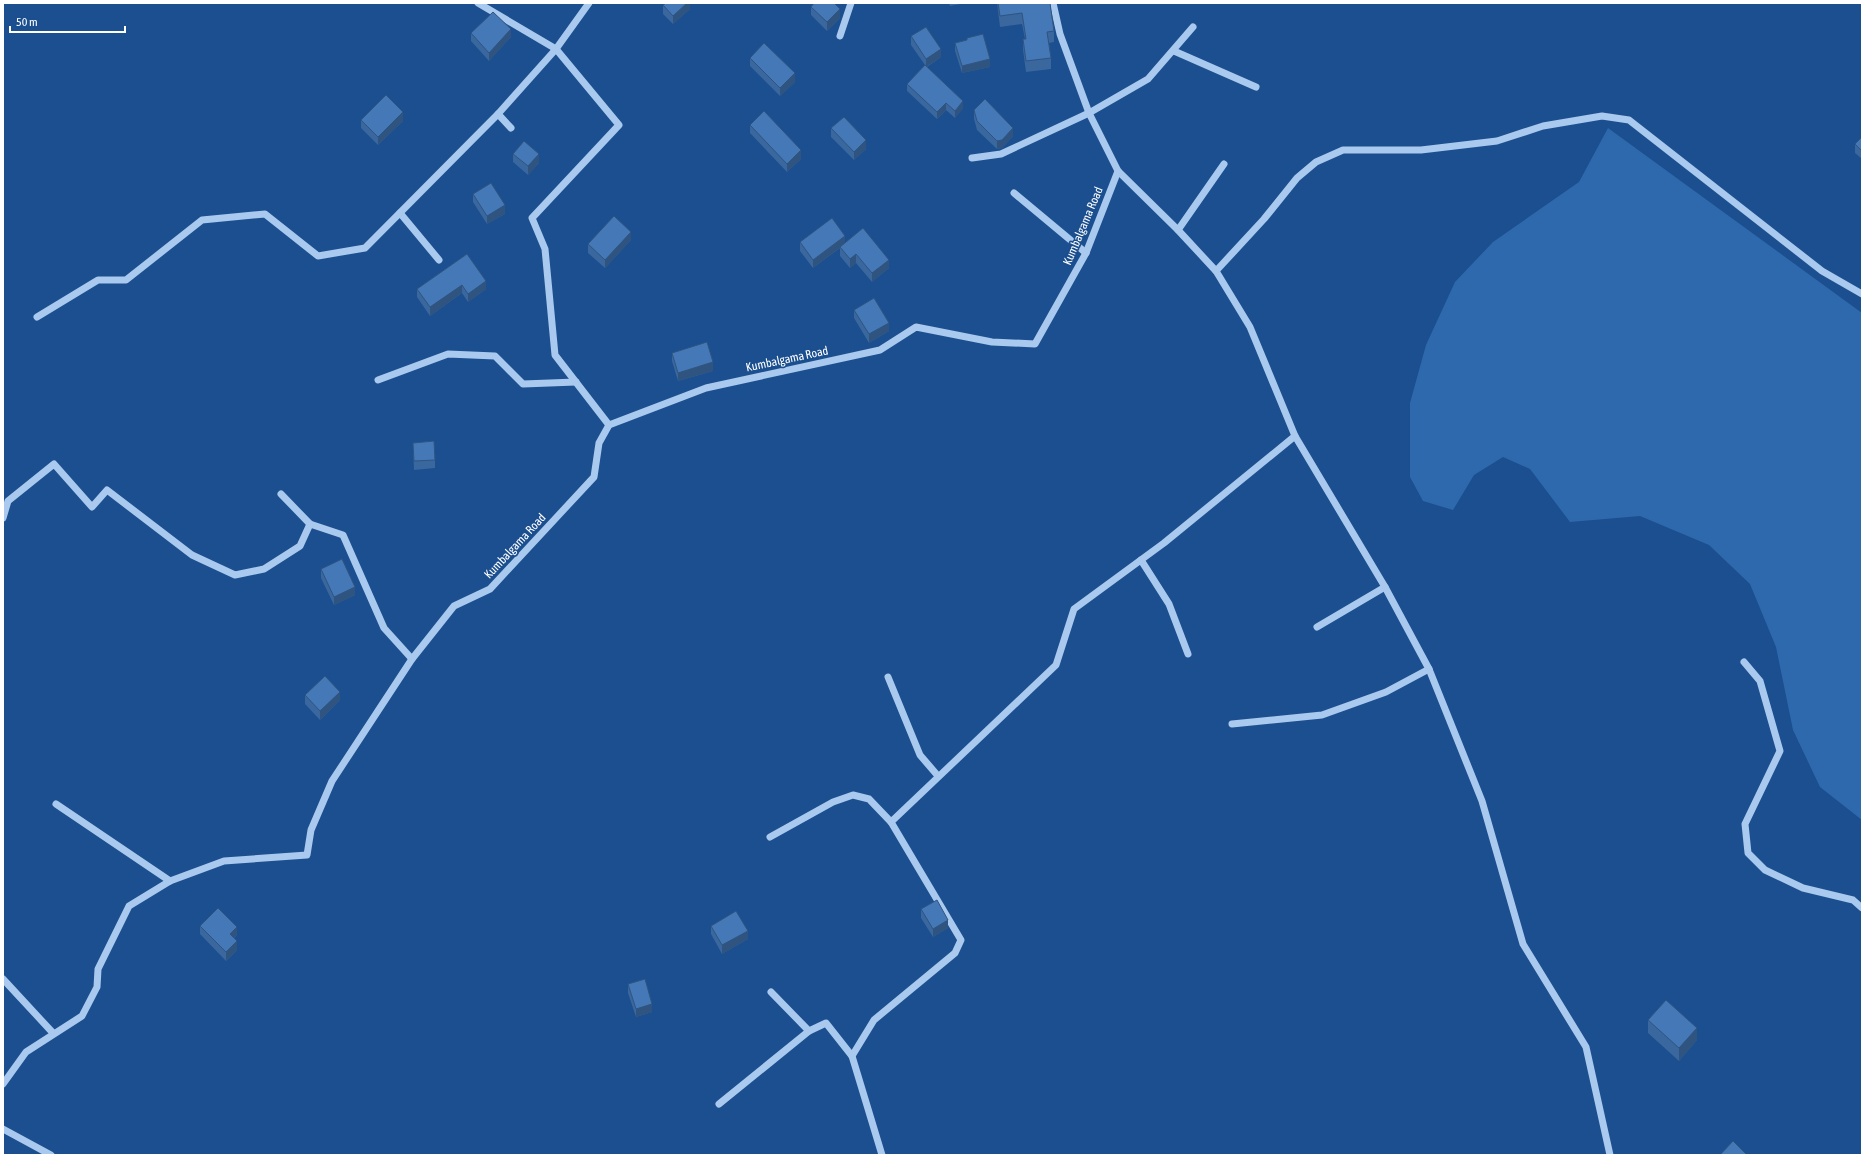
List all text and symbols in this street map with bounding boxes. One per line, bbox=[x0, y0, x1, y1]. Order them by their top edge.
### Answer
scale bar bbox=[10, 8, 125, 34]
text: 50 m bbox=[16, 15, 38, 29]
street label: Kumbalgama Road bbox=[1060, 185, 1106, 267]
street label: Kumbalgama Road bbox=[745, 343, 829, 375]
street label: Kumbalgama Road bbox=[481, 511, 549, 581]

